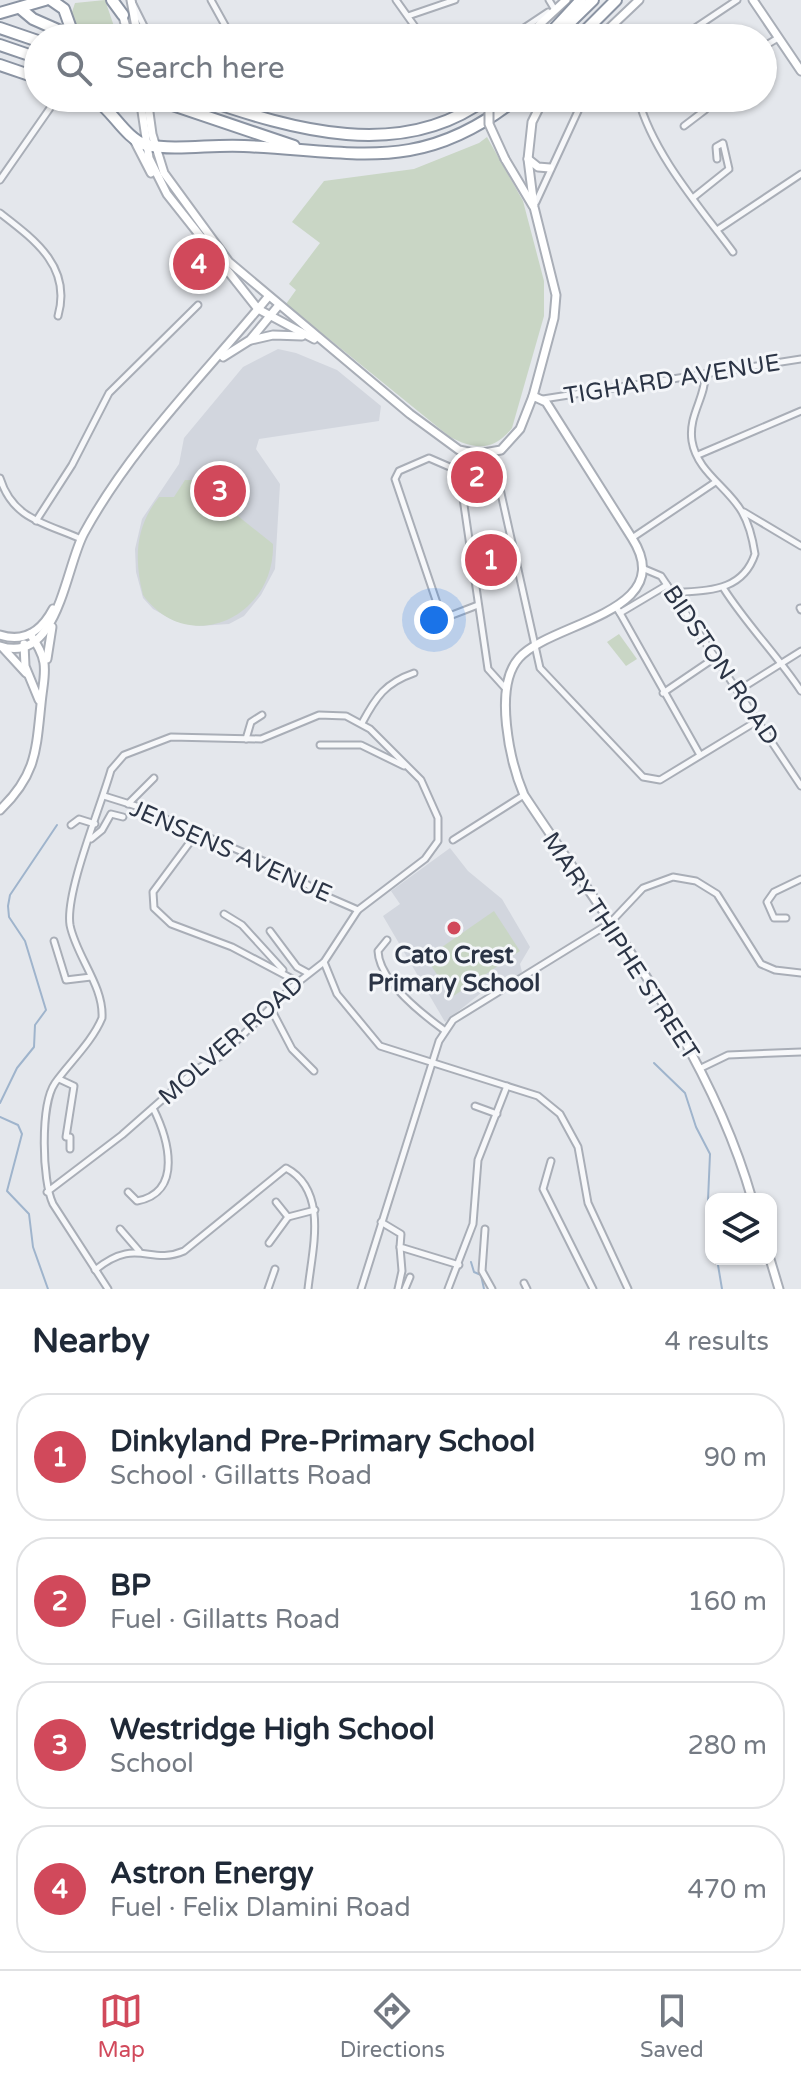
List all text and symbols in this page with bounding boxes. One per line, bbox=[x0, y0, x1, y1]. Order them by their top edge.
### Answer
search box bbox=[24, 24, 777, 112]
icon: search bbox=[52, 46, 96, 90]
text: Search here bbox=[116, 50, 285, 87]
pin: 4 bbox=[173, 234, 225, 294]
street label: TIGHARD AVENUE bbox=[562, 348, 782, 411]
pin: 2 bbox=[451, 447, 503, 507]
pin: 3 bbox=[194, 461, 246, 521]
pin: 1 bbox=[465, 530, 517, 590]
street label: BIDSTON ROAD bbox=[656, 580, 785, 751]
your location bbox=[414, 600, 454, 640]
street label: JENSENS AVENUE bbox=[125, 794, 336, 909]
street label: MARY THIPHE STREET bbox=[536, 827, 705, 1066]
marker: Cato Crest Primary School bbox=[445, 919, 463, 937]
place label: Cato Crest Primary School bbox=[368, 941, 540, 998]
street label: MOLVER ROAD bbox=[153, 969, 310, 1111]
map controls bbox=[705, 1193, 777, 1265]
button: layers bbox=[705, 1193, 777, 1265]
text: Nearby bbox=[32, 1321, 150, 1362]
text: 4 results bbox=[664, 1326, 769, 1357]
text: Dinkyland Pre-Primary School bbox=[110, 1423, 535, 1460]
text: 1 bbox=[52, 1442, 68, 1473]
text: 90 m bbox=[704, 1442, 767, 1473]
text: School · Gillatts Road bbox=[110, 1460, 372, 1491]
text: BP bbox=[110, 1567, 151, 1604]
text: 2 bbox=[52, 1586, 68, 1617]
text: 160 m bbox=[687, 1586, 767, 1617]
text: Fuel · Gillatts Road bbox=[110, 1604, 340, 1635]
text: Westridge High School bbox=[110, 1711, 435, 1748]
text: 3 bbox=[52, 1730, 68, 1761]
text: 280 m bbox=[687, 1730, 767, 1761]
text: School bbox=[110, 1748, 194, 1779]
text: Astron Energy bbox=[110, 1855, 314, 1892]
text: 4 bbox=[52, 1874, 68, 1905]
text: 470 m bbox=[687, 1874, 767, 1905]
text: Fuel · Felix Dlamini Road bbox=[110, 1892, 411, 1923]
tab: Map bbox=[97, 1989, 145, 2063]
tab: Directions bbox=[340, 1989, 445, 2063]
tab: Saved bbox=[640, 1989, 704, 2063]

